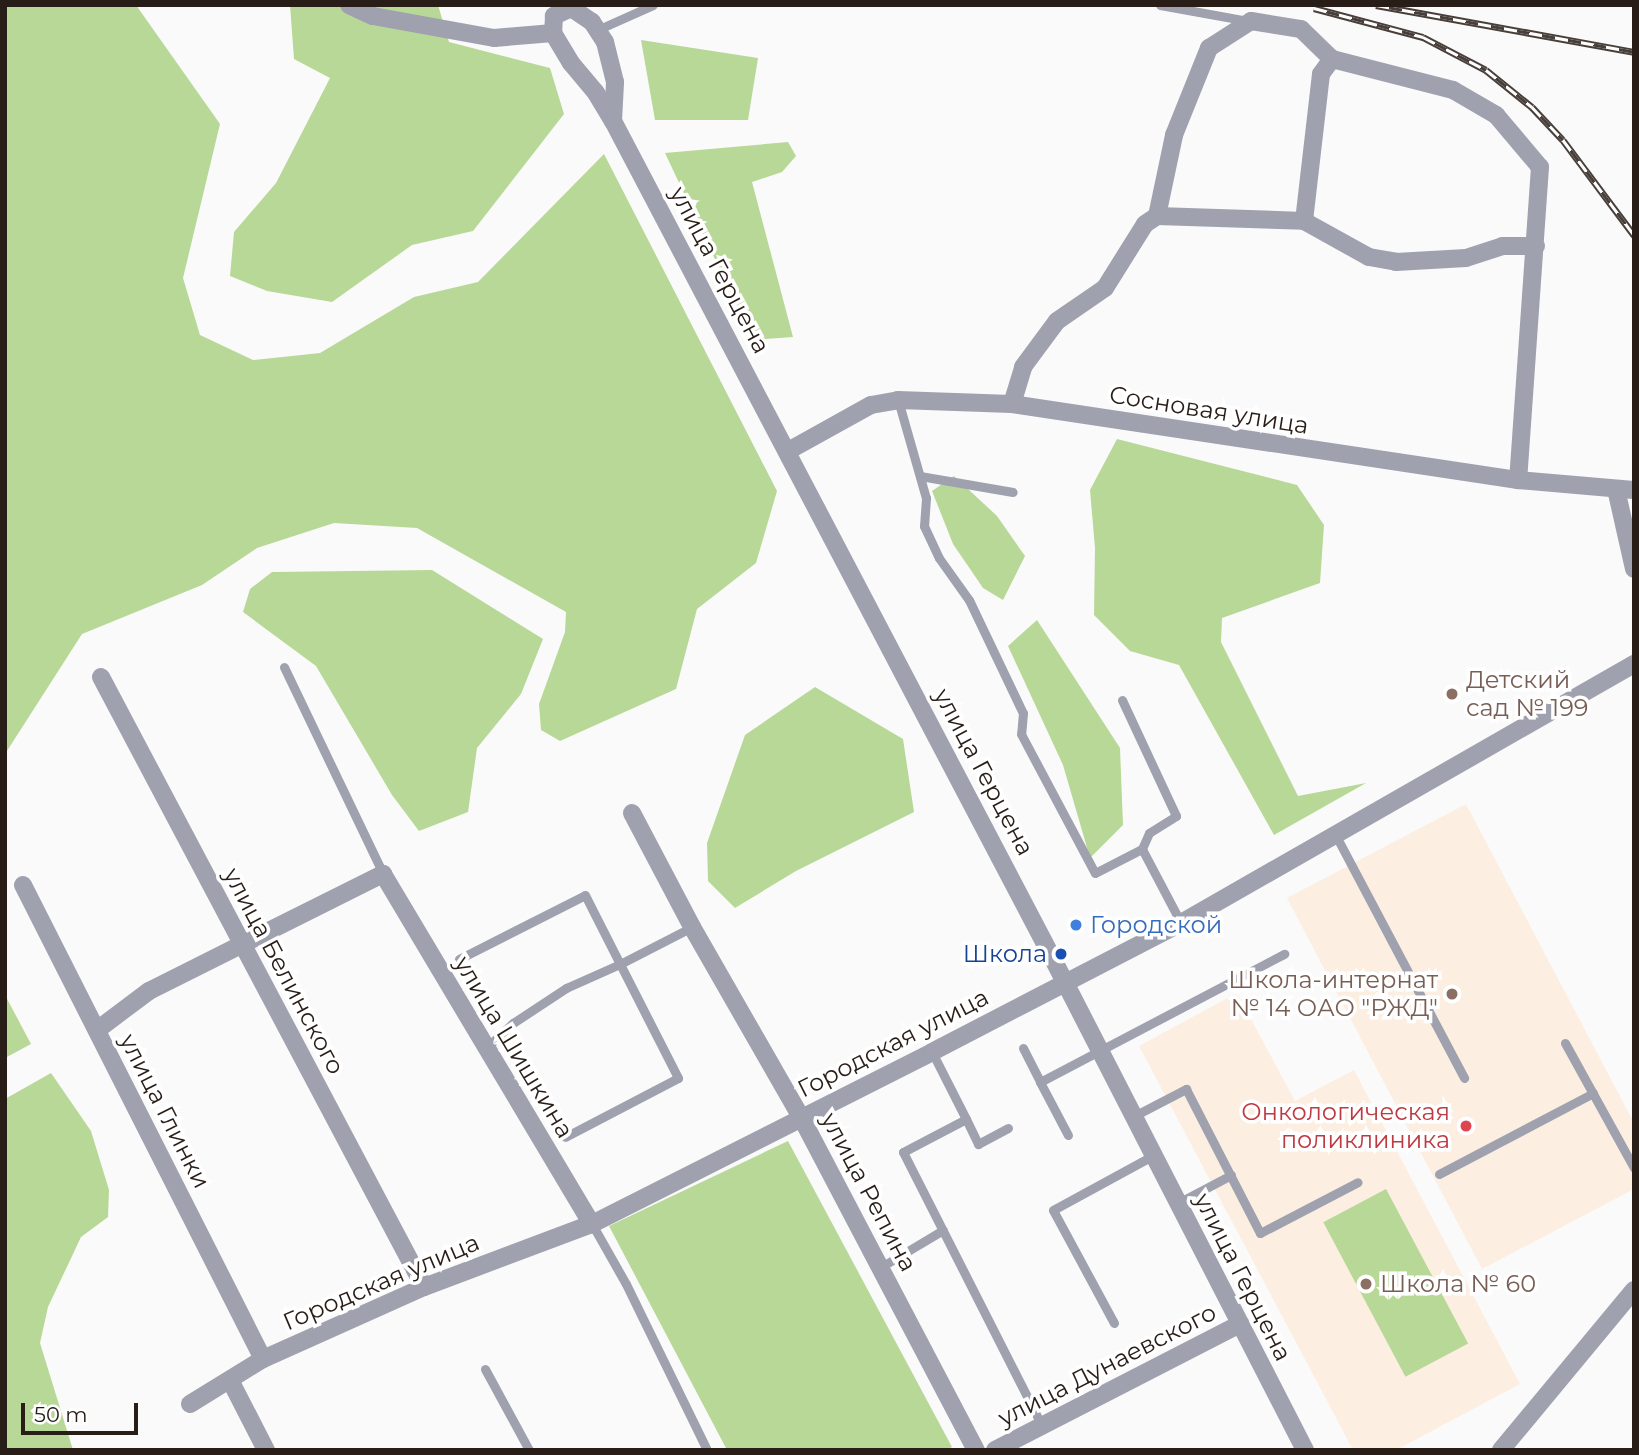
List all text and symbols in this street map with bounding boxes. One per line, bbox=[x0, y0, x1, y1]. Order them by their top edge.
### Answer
street label: улица Герцена bbox=[664, 182, 776, 358]
street label: Сосновая улица bbox=[1107, 380, 1311, 440]
place label: Детский сад № 199 bbox=[1466, 666, 1588, 722]
street label: улица Герцена bbox=[928, 684, 1040, 860]
marker: Детский сад № 199 bbox=[1444, 686, 1460, 702]
street label: улица Белинского bbox=[217, 863, 351, 1079]
place label: Городской bbox=[1090, 911, 1222, 939]
marker: Городской bbox=[1068, 917, 1084, 933]
place label: Школа bbox=[963, 940, 1047, 968]
marker: Школа bbox=[1053, 946, 1069, 962]
street label: улица Шишкина bbox=[448, 951, 580, 1143]
place label: Школа-интернат № 14 ОАО "РЖД" bbox=[1228, 966, 1438, 1022]
street label: Городская улица bbox=[793, 982, 993, 1104]
marker: Школа-интернат № 14 ОАО "РЖД" bbox=[1444, 986, 1460, 1002]
street label: улица Глинки bbox=[114, 1029, 216, 1193]
place label: Онкологическая поликлиника bbox=[1241, 1098, 1450, 1154]
street label: улица Репина bbox=[815, 1108, 923, 1276]
marker: Онкологическая поликлиника bbox=[1456, 1116, 1476, 1136]
street label: улица Герцена bbox=[1188, 1188, 1298, 1366]
street label: Городская улица bbox=[279, 1228, 483, 1336]
place label: Школа № 60 bbox=[1380, 1270, 1536, 1298]
marker: Школа № 60 bbox=[1358, 1276, 1374, 1292]
street label: улица Дунаевского bbox=[993, 1297, 1221, 1433]
scale bar bbox=[24, 1388, 142, 1432]
text: 50 m bbox=[34, 1402, 88, 1427]

